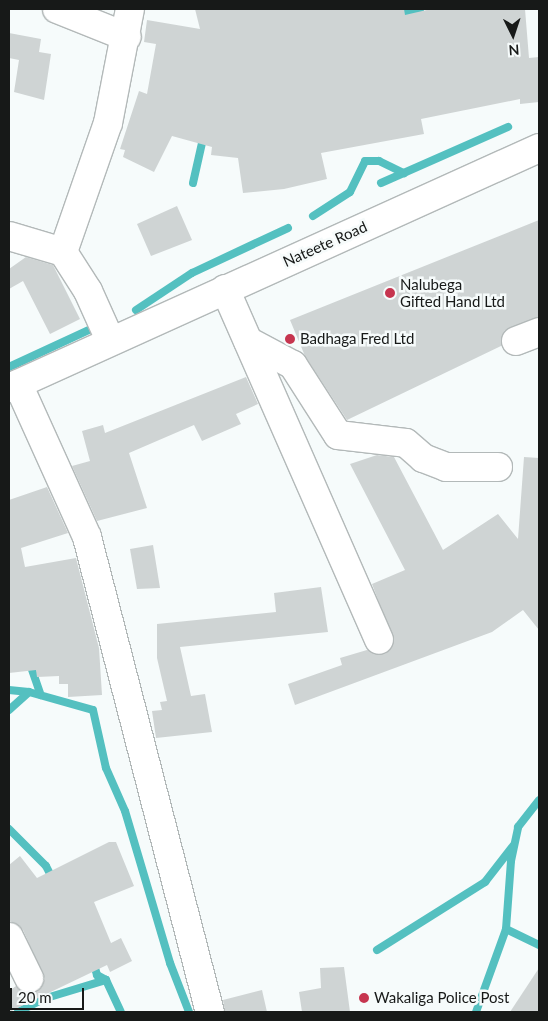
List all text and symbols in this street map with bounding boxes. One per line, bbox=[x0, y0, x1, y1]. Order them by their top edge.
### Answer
north arrow bbox=[488, 10, 538, 60]
text: N bbox=[508, 42, 520, 59]
street label: Nateete Road bbox=[280, 217, 370, 271]
place label: Nalubega Gifted Hand Ltd bbox=[400, 275, 505, 310]
marker: Nalubega Gifted Hand Ltd bbox=[384, 287, 396, 299]
place label: Badhaga Fred Ltd bbox=[300, 330, 414, 348]
marker: Badhaga Fred Ltd bbox=[284, 333, 296, 345]
scale bar bbox=[12, 978, 86, 1010]
text: 20 m bbox=[18, 988, 52, 1006]
place label: Wakaliga Police Post bbox=[374, 989, 509, 1007]
marker: Wakaliga Police Post bbox=[358, 992, 370, 1004]

